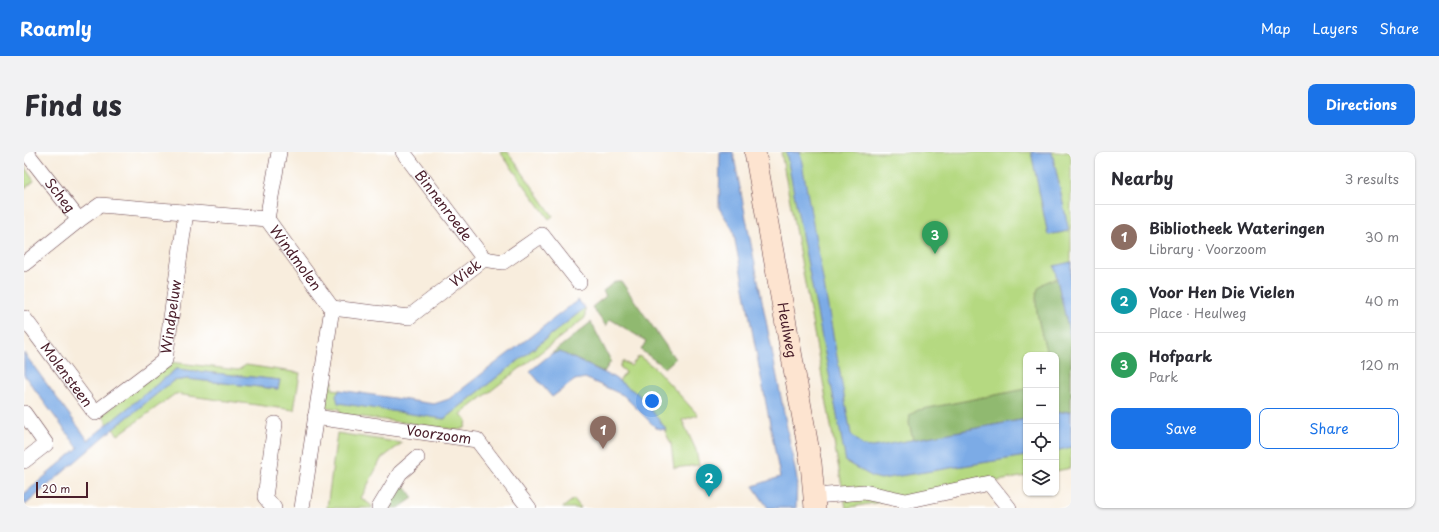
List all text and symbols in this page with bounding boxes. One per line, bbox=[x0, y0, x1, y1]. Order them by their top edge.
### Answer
text: Roamly bbox=[20, 14, 92, 42]
text: Map bbox=[1261, 18, 1291, 39]
text: Layers bbox=[1313, 18, 1358, 39]
text: Share bbox=[1380, 18, 1419, 39]
text: Find us bbox=[24, 83, 122, 126]
button: Directions bbox=[1308, 84, 1415, 125]
street label: Binnenroede bbox=[410, 165, 478, 245]
text: Nearby bbox=[1111, 165, 1173, 191]
text: 3 results bbox=[1345, 169, 1399, 188]
street label: Scheg bbox=[40, 173, 81, 217]
text: Bibliotheek Wateringen bbox=[1149, 216, 1325, 239]
street label: Windmolen bbox=[265, 220, 327, 295]
pin: 3 bbox=[922, 221, 948, 254]
text: 1 bbox=[1121, 227, 1127, 246]
text: 30 m bbox=[1365, 227, 1399, 246]
text: Library · Voorzoom bbox=[1149, 239, 1267, 258]
street label: Wiek bbox=[445, 254, 486, 292]
street label: Windpeluw bbox=[155, 278, 186, 355]
text: Voor Hen Die Vielen bbox=[1149, 280, 1295, 303]
text: 2 bbox=[1119, 291, 1129, 310]
text: 40 m bbox=[1365, 291, 1399, 310]
street label: Heulweg bbox=[772, 300, 803, 360]
text: Place · Heulweg bbox=[1149, 303, 1246, 322]
street label: Molensteen bbox=[36, 338, 98, 411]
text: Hofpark bbox=[1149, 344, 1212, 367]
map controls bbox=[1023, 352, 1059, 496]
button: + bbox=[1023, 352, 1059, 388]
text: 3 bbox=[1120, 355, 1128, 374]
text: 120 m bbox=[1360, 355, 1399, 374]
text: Park bbox=[1149, 367, 1178, 386]
button: − bbox=[1023, 388, 1059, 424]
your location bbox=[642, 391, 662, 411]
button: Save bbox=[1111, 408, 1251, 449]
button: Share bbox=[1259, 408, 1399, 449]
pin: 1 bbox=[590, 416, 616, 449]
street label: Voorzoom bbox=[405, 419, 473, 449]
button: locate bbox=[1023, 424, 1059, 460]
button: layers bbox=[1023, 460, 1059, 496]
pin: 2 bbox=[696, 464, 722, 497]
scale bar bbox=[36, 480, 88, 499]
text: 20 m bbox=[42, 480, 70, 497]

